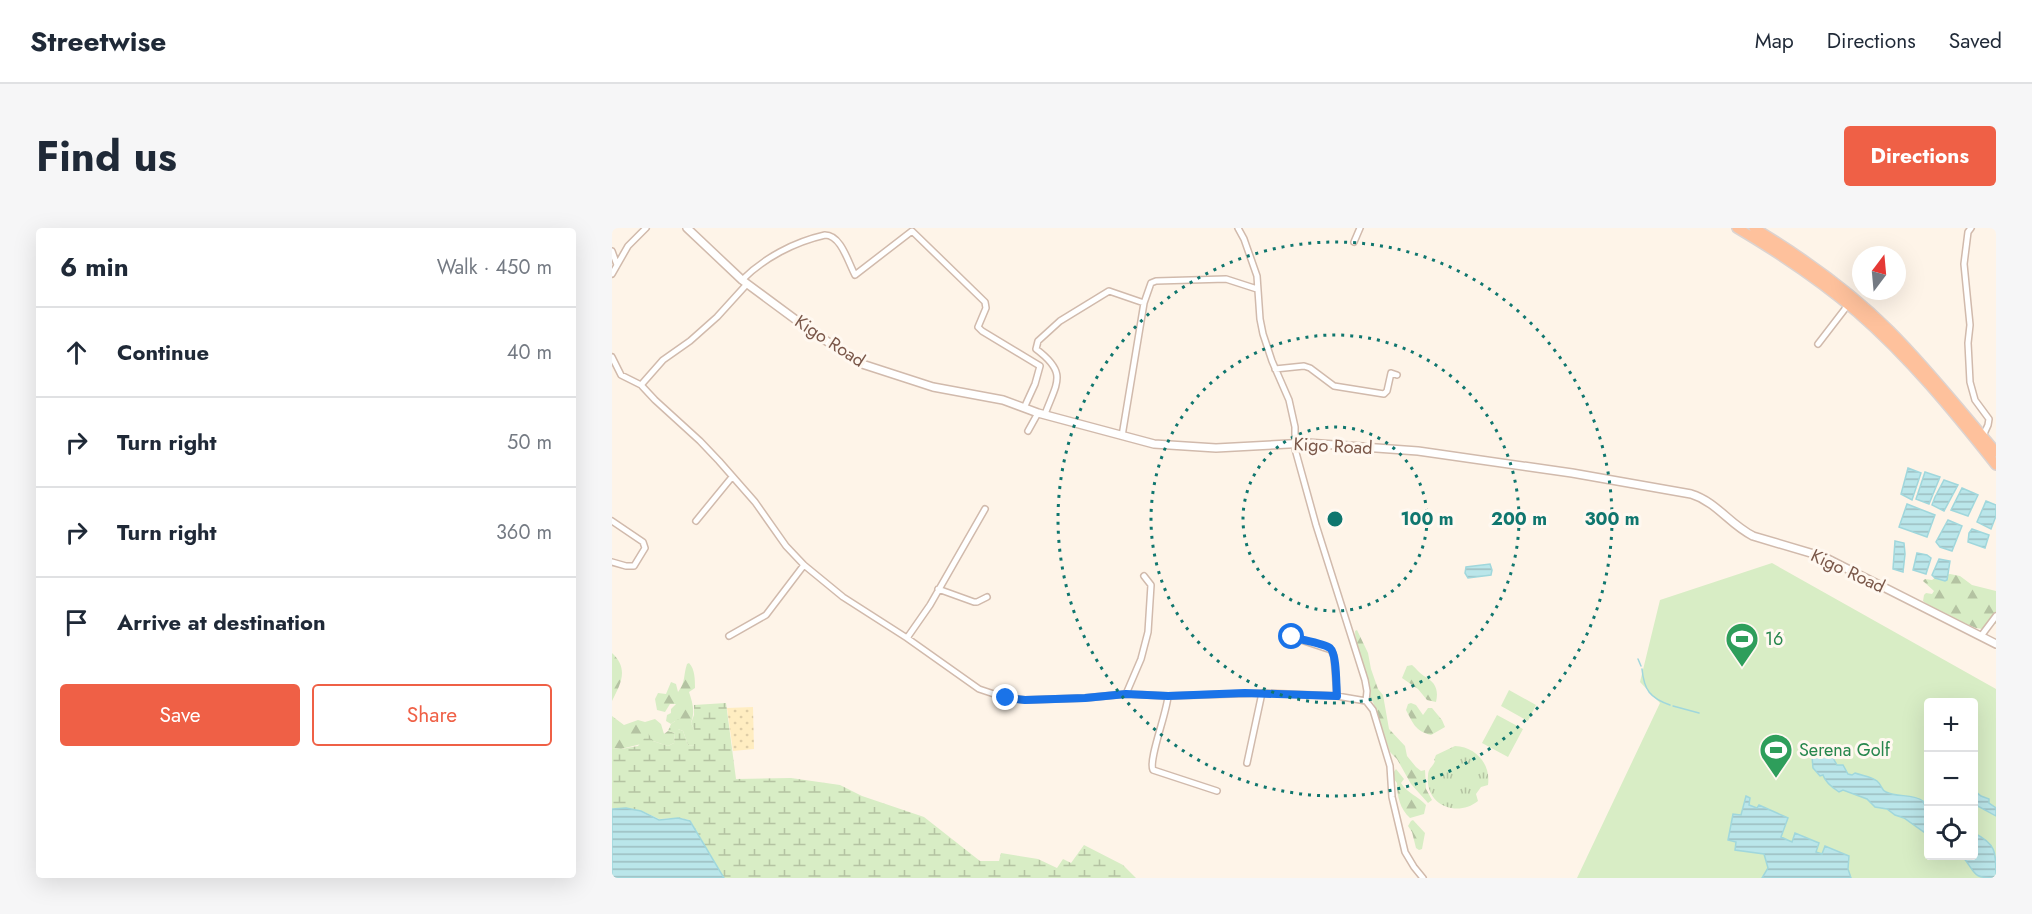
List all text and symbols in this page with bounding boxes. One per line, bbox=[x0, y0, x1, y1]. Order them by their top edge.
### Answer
text: Streetwise bbox=[30, 21, 166, 62]
text: Map bbox=[1755, 26, 1794, 56]
text: Directions bbox=[1827, 26, 1916, 56]
text: Saved bbox=[1949, 26, 2002, 56]
text: Find us bbox=[36, 126, 177, 187]
button: Directions bbox=[1844, 126, 1996, 186]
north arrow bbox=[1852, 246, 1906, 300]
text: 6 min bbox=[60, 248, 129, 286]
text: Walk · 450 m bbox=[437, 253, 552, 282]
street label: Kigo Road bbox=[790, 309, 870, 373]
icon: ahead bbox=[60, 336, 93, 369]
text: Continue bbox=[117, 336, 209, 368]
text: 40 m bbox=[507, 338, 552, 367]
icon: right bbox=[60, 426, 93, 459]
text: Turn right bbox=[117, 426, 217, 458]
text: 50 m bbox=[507, 428, 552, 457]
street label: Kigo Road bbox=[1293, 431, 1373, 461]
text: 100 m bbox=[1400, 506, 1454, 532]
text: 200 m bbox=[1491, 506, 1547, 532]
text: 300 m bbox=[1584, 506, 1640, 532]
centre of rings bbox=[1325, 509, 1345, 529]
icon: right bbox=[60, 516, 93, 549]
text: Turn right bbox=[117, 516, 217, 548]
text: 360 m bbox=[496, 518, 552, 547]
street label: Kigo Road bbox=[1807, 542, 1889, 600]
icon: arrive bbox=[60, 606, 93, 639]
text: Arrive at destination bbox=[117, 606, 326, 638]
sports icon: 16 bbox=[1724, 621, 1760, 668]
route start bbox=[1278, 623, 1304, 649]
place label: 16 bbox=[1765, 626, 1783, 652]
button: Save bbox=[60, 684, 300, 746]
button: Share bbox=[312, 684, 552, 746]
route end bbox=[992, 684, 1018, 710]
map controls bbox=[1924, 698, 1978, 860]
button: + bbox=[1924, 698, 1978, 752]
sports icon: Serena Golf bbox=[1758, 732, 1794, 779]
place label: Serena Golf bbox=[1799, 737, 1891, 763]
button: − bbox=[1924, 752, 1978, 806]
button: locate bbox=[1924, 806, 1978, 860]

